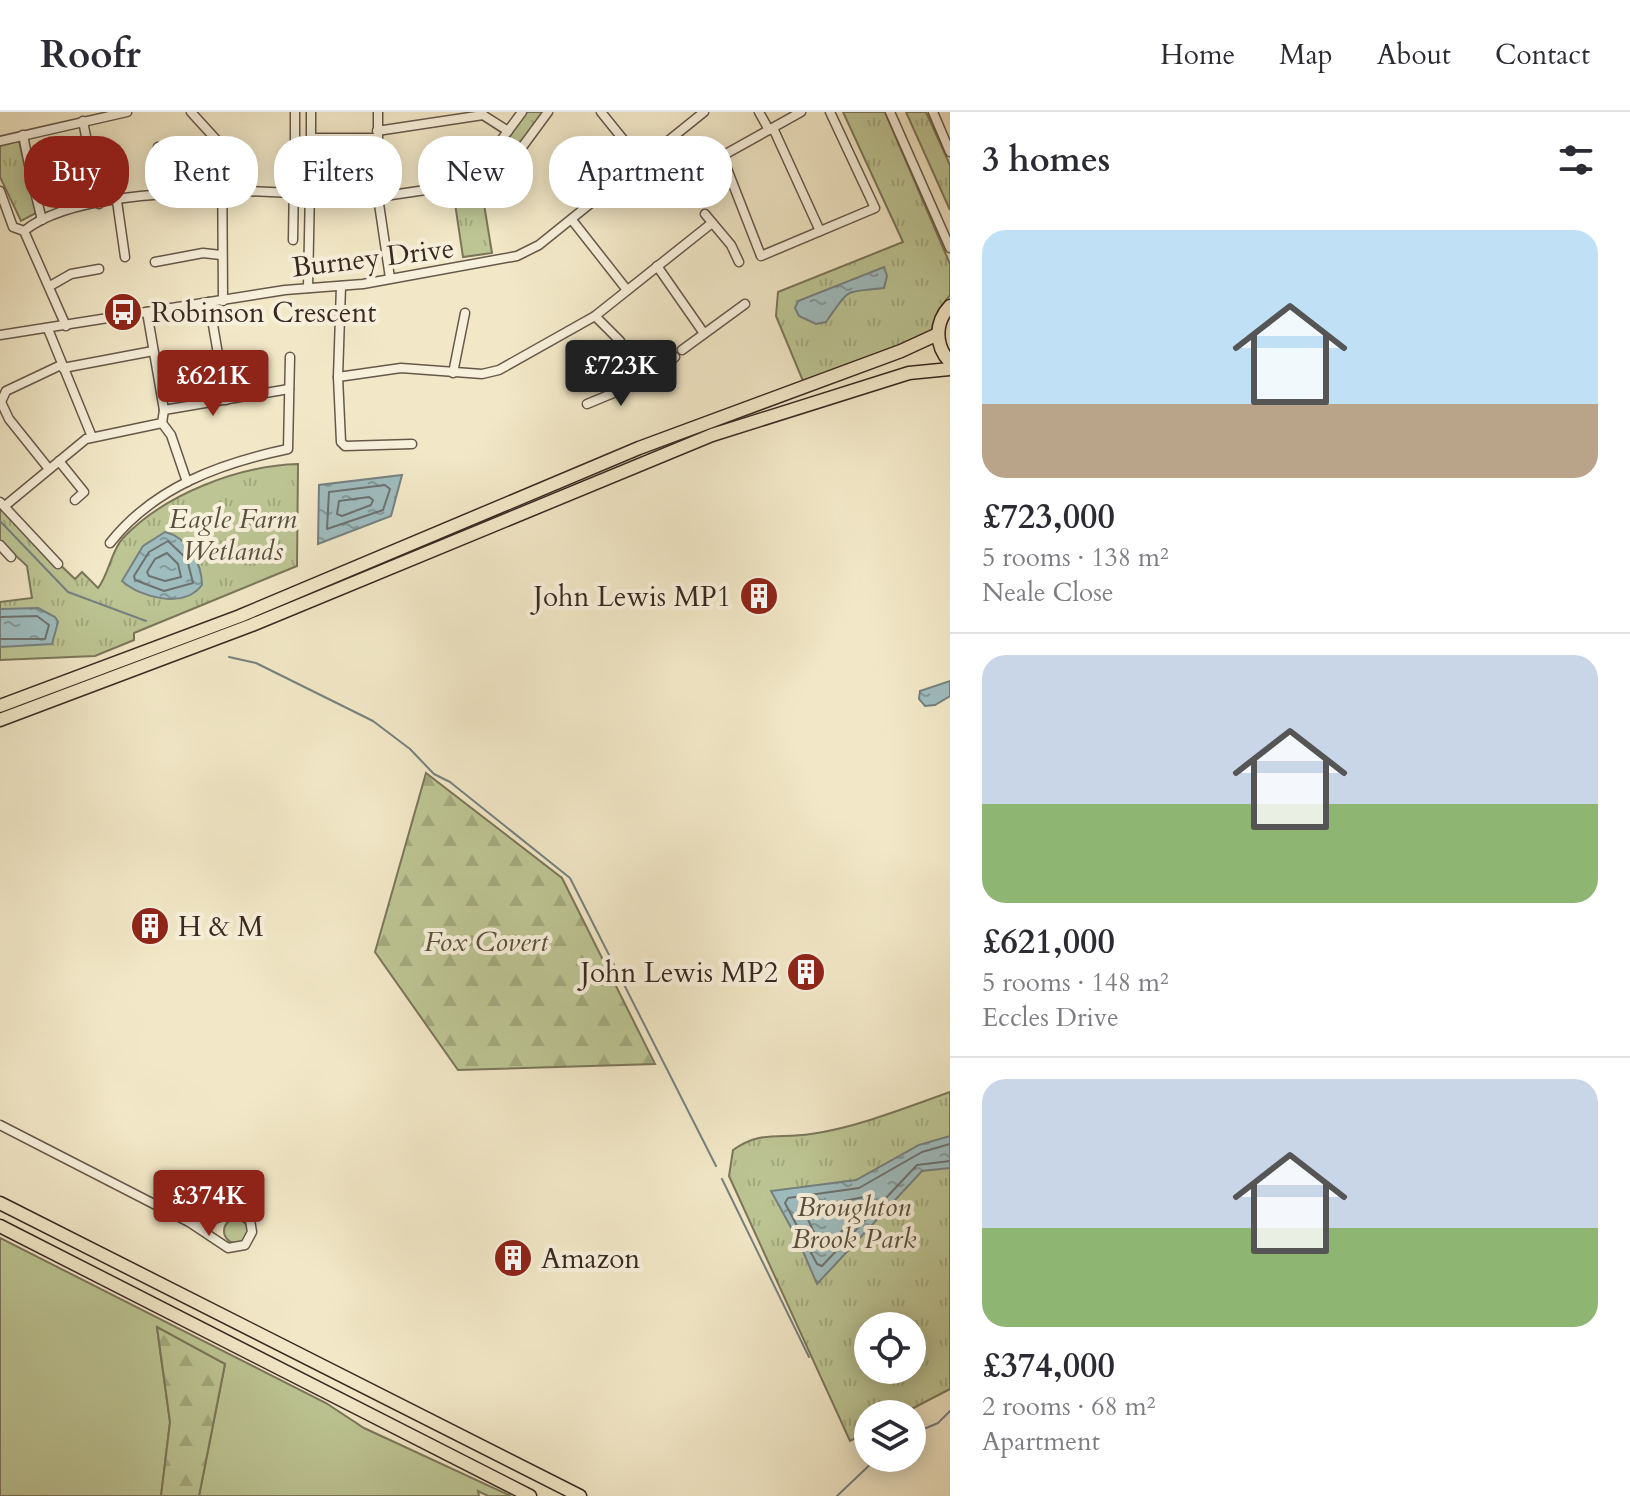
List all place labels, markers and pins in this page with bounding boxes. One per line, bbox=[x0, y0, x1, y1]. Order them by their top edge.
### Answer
bus stop icon: Robinson Crescent bbox=[102, 291, 144, 333]
place label: Robinson Crescent bbox=[151, 294, 376, 332]
pin: £723K bbox=[565, 340, 677, 408]
pin: £621K bbox=[157, 350, 269, 418]
building icon: John Lewis MP1 bbox=[738, 575, 780, 617]
place label: John Lewis MP1 bbox=[529, 578, 731, 616]
building icon: H & M bbox=[129, 905, 171, 947]
place label: H & M bbox=[178, 908, 264, 946]
building icon: John Lewis MP2 bbox=[785, 951, 827, 993]
place label: John Lewis MP2 bbox=[576, 954, 778, 992]
pin: £374K bbox=[153, 1170, 265, 1238]
building icon: Amazon bbox=[492, 1237, 534, 1279]
place label: Amazon bbox=[541, 1240, 640, 1278]

